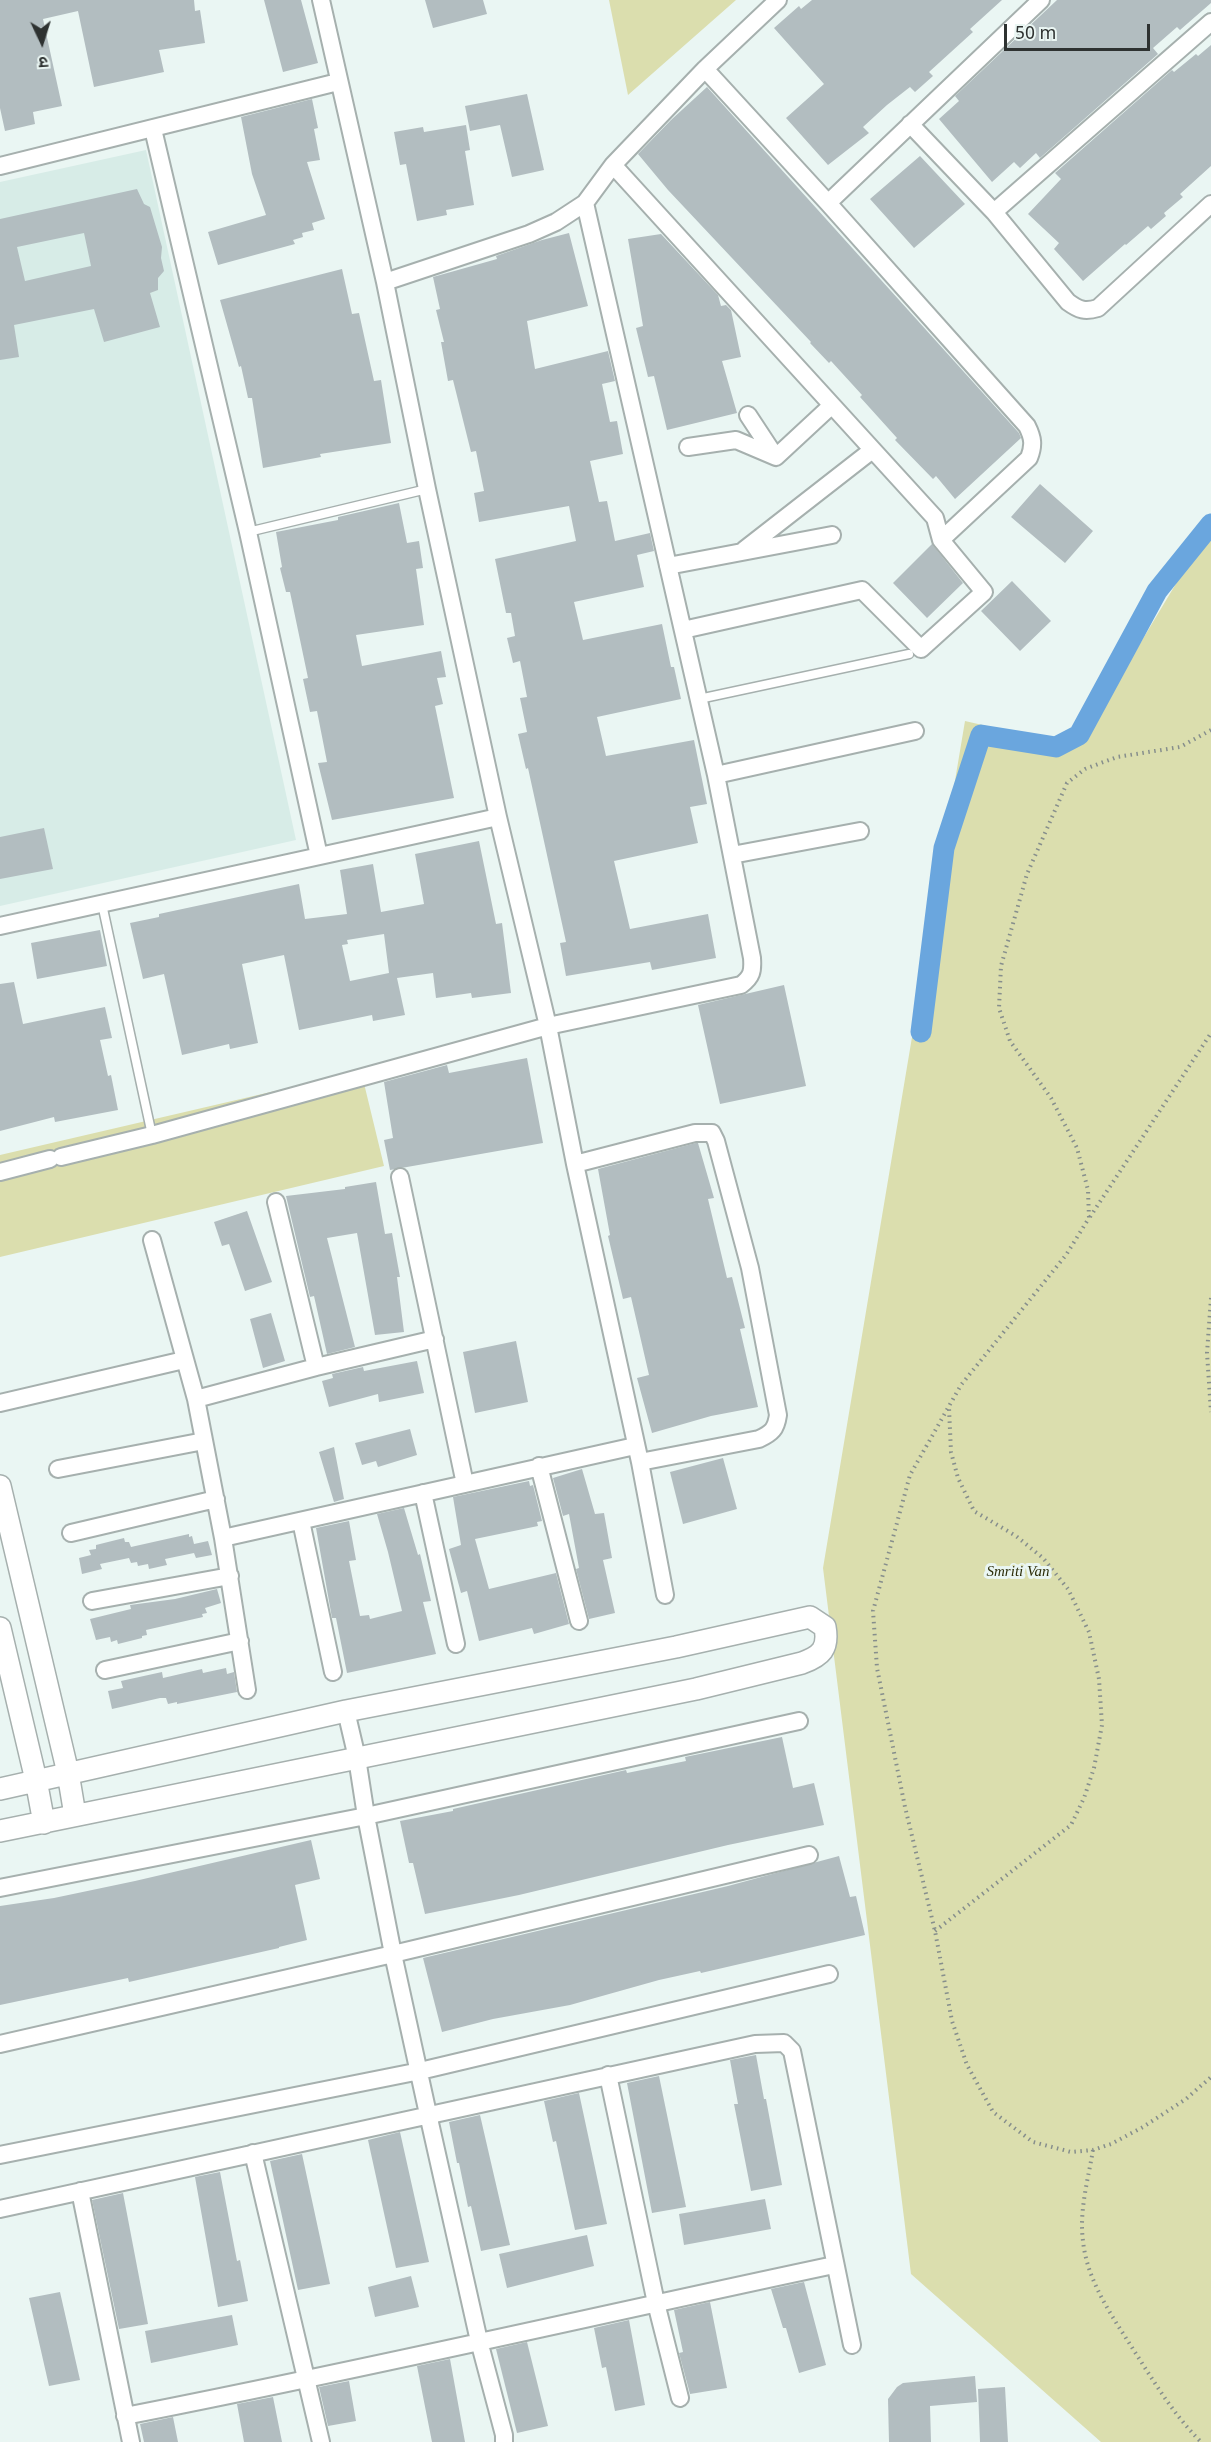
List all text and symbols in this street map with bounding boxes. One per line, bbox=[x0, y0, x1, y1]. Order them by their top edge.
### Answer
north arrow bbox=[12, 12, 72, 72]
scale bar bbox=[1007, 12, 1152, 50]
text: 50 m bbox=[1015, 23, 1056, 46]
text: उ bbox=[38, 50, 49, 71]
park label: Smriti Van bbox=[982, 1563, 1054, 1581]

